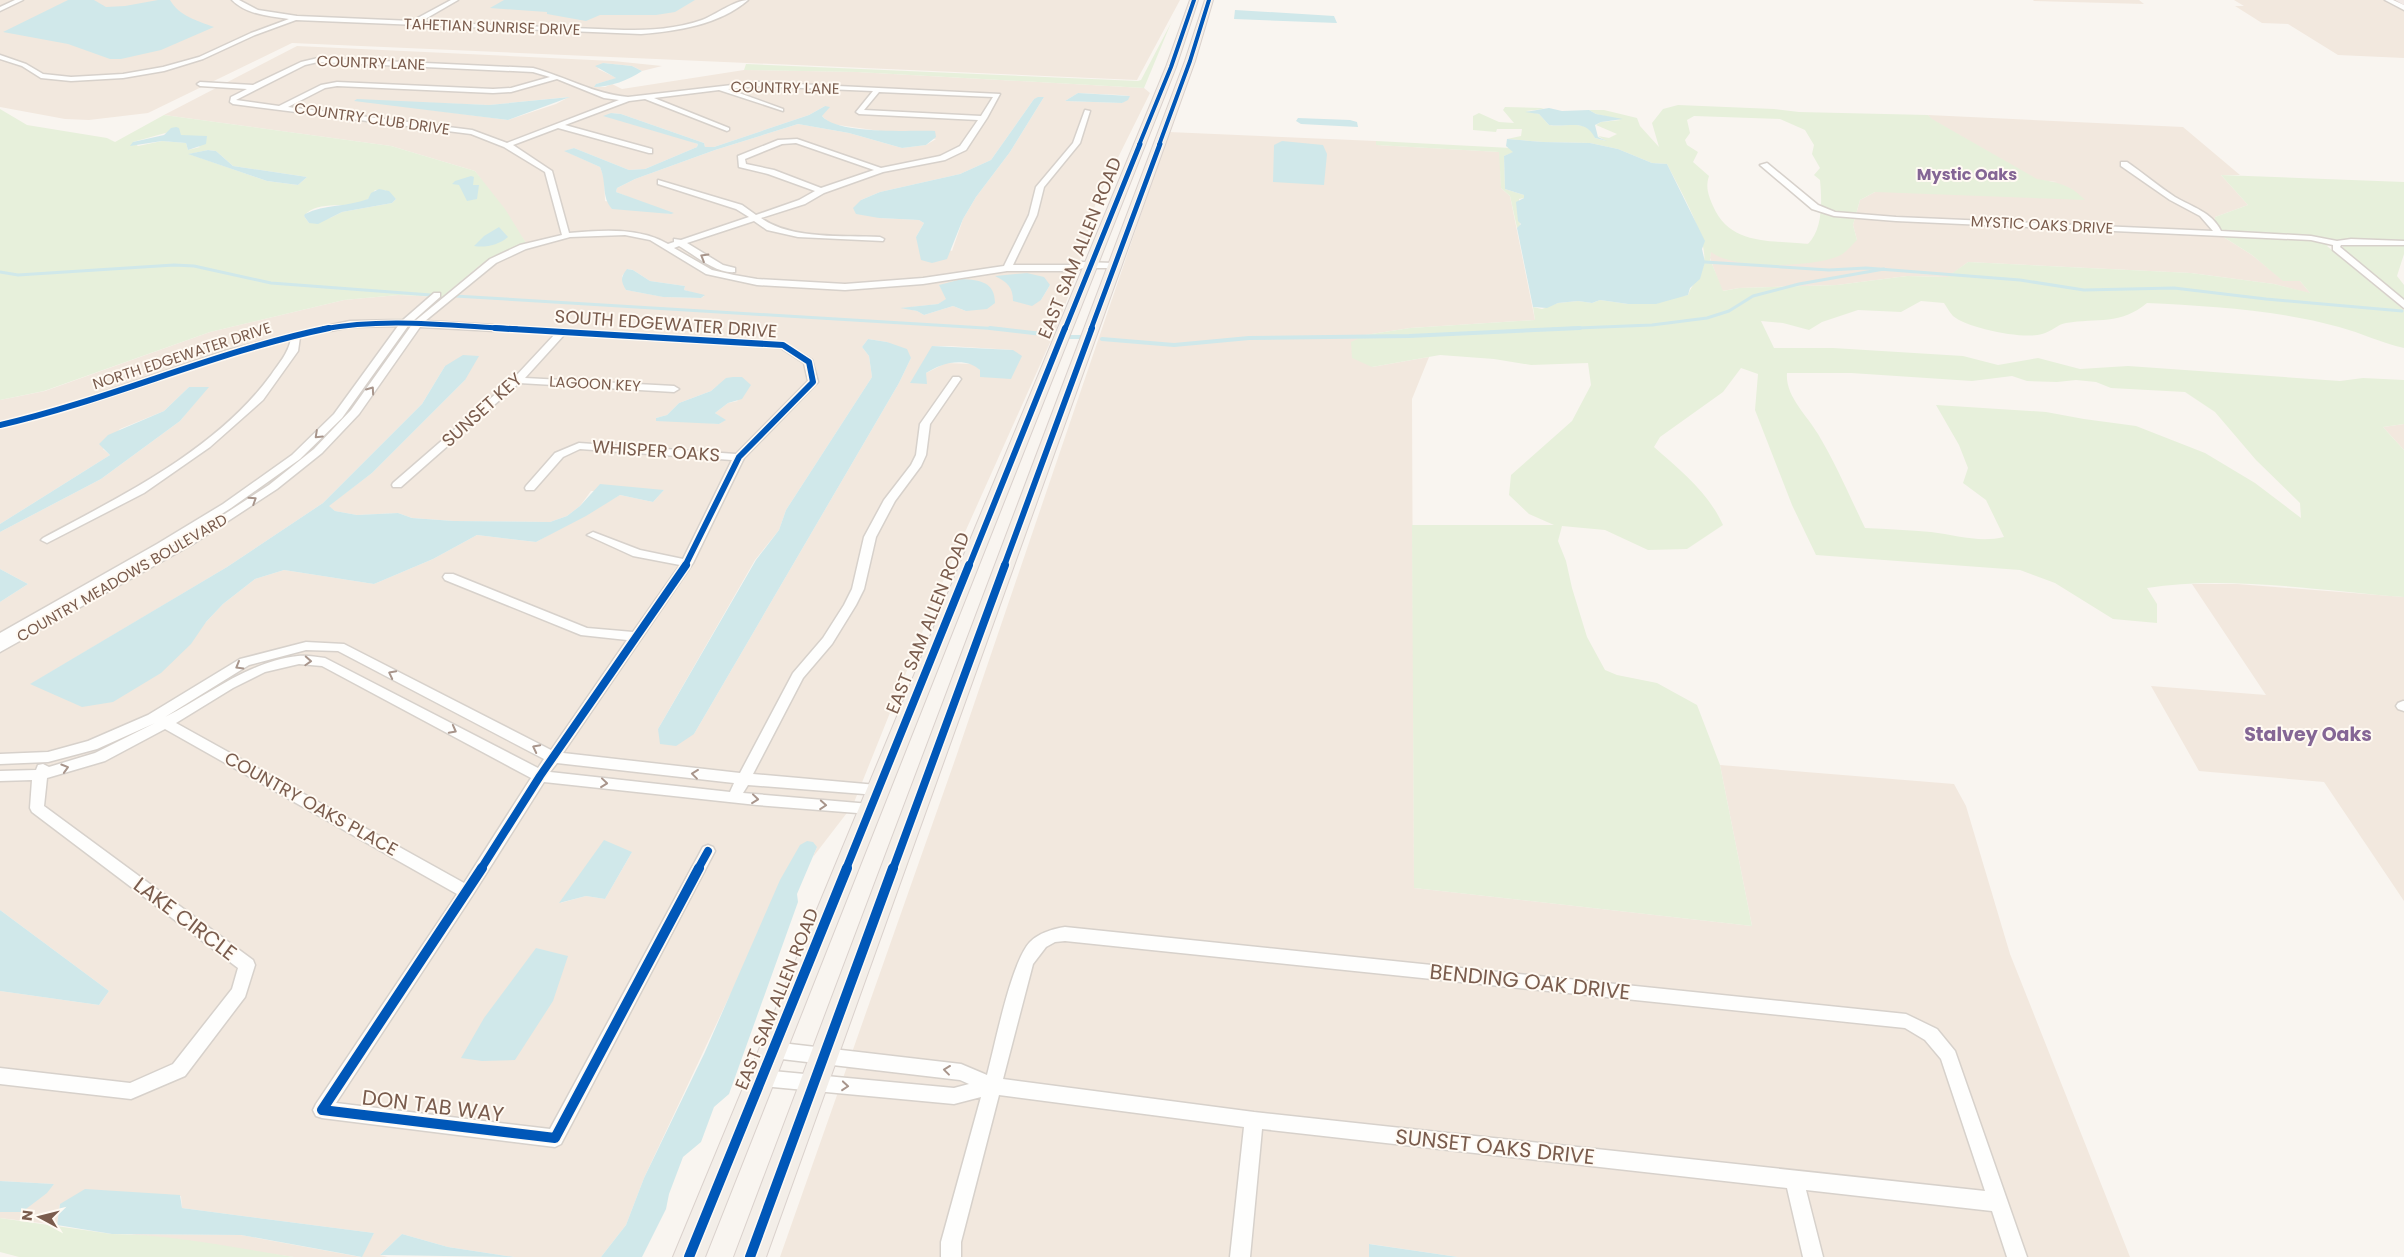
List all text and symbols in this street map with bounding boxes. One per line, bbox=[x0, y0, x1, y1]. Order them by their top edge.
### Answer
street label: TAHETIAN SUNRISE DRIVE bbox=[403, 13, 581, 40]
street label: COUNTRY LANE bbox=[316, 50, 426, 75]
street label: COUNTRY LANE bbox=[730, 76, 840, 99]
street label: COUNTRY CLUB DRIVE bbox=[293, 97, 451, 140]
street label: EAST SAM ALLEN ROAD bbox=[1032, 153, 1127, 342]
district label: Mystic Oaks bbox=[1917, 163, 2017, 186]
street label: MYSTIC OAKS DRIVE bbox=[1970, 210, 2114, 239]
one-way arrow bbox=[700, 253, 709, 263]
street label: SOUTH EDGEWATER DRIVE bbox=[554, 303, 778, 344]
street label: NORTH EDGEWATER DRIVE bbox=[90, 317, 274, 394]
street label: SUNSET KEY bbox=[436, 366, 528, 452]
street label: LAGOON KEY bbox=[549, 371, 642, 396]
one-way arrow bbox=[365, 386, 374, 396]
one-way arrow bbox=[315, 429, 324, 438]
street label: WHISPER OAKS bbox=[591, 434, 721, 467]
one-way arrow bbox=[248, 497, 257, 506]
street label: COUNTRY MEADOWS BOULEVARD bbox=[13, 509, 231, 647]
street label: EAST SAM ALLEN ROAD bbox=[880, 528, 975, 717]
one-way arrow bbox=[304, 655, 312, 666]
one-way arrow bbox=[235, 659, 244, 669]
one-way arrow bbox=[388, 670, 397, 680]
district label: Stalvey Oaks bbox=[2244, 721, 2372, 748]
one-way arrow bbox=[448, 724, 457, 734]
one-way arrow bbox=[532, 744, 541, 754]
street label: COUNTRY OAKS PLACE bbox=[220, 745, 402, 862]
one-way arrow bbox=[61, 763, 69, 773]
one-way arrow bbox=[691, 769, 699, 780]
one-way arrow bbox=[600, 777, 608, 788]
one-way arrow bbox=[751, 793, 759, 804]
one-way arrow bbox=[819, 799, 827, 810]
street label: LAKE CIRCLE bbox=[128, 870, 243, 967]
street label: EAST SAM ALLEN ROAD bbox=[729, 904, 824, 1093]
street label: BENDING OAK DRIVE bbox=[1428, 957, 1632, 1006]
one-way arrow bbox=[943, 1065, 951, 1076]
one-way arrow bbox=[841, 1080, 849, 1091]
street label: DON TAB WAY bbox=[361, 1082, 506, 1129]
street label: SUNSET OAKS DRIVE bbox=[1394, 1122, 1596, 1171]
north arrow bbox=[15, 1192, 65, 1242]
text: N bbox=[17, 1209, 38, 1222]

